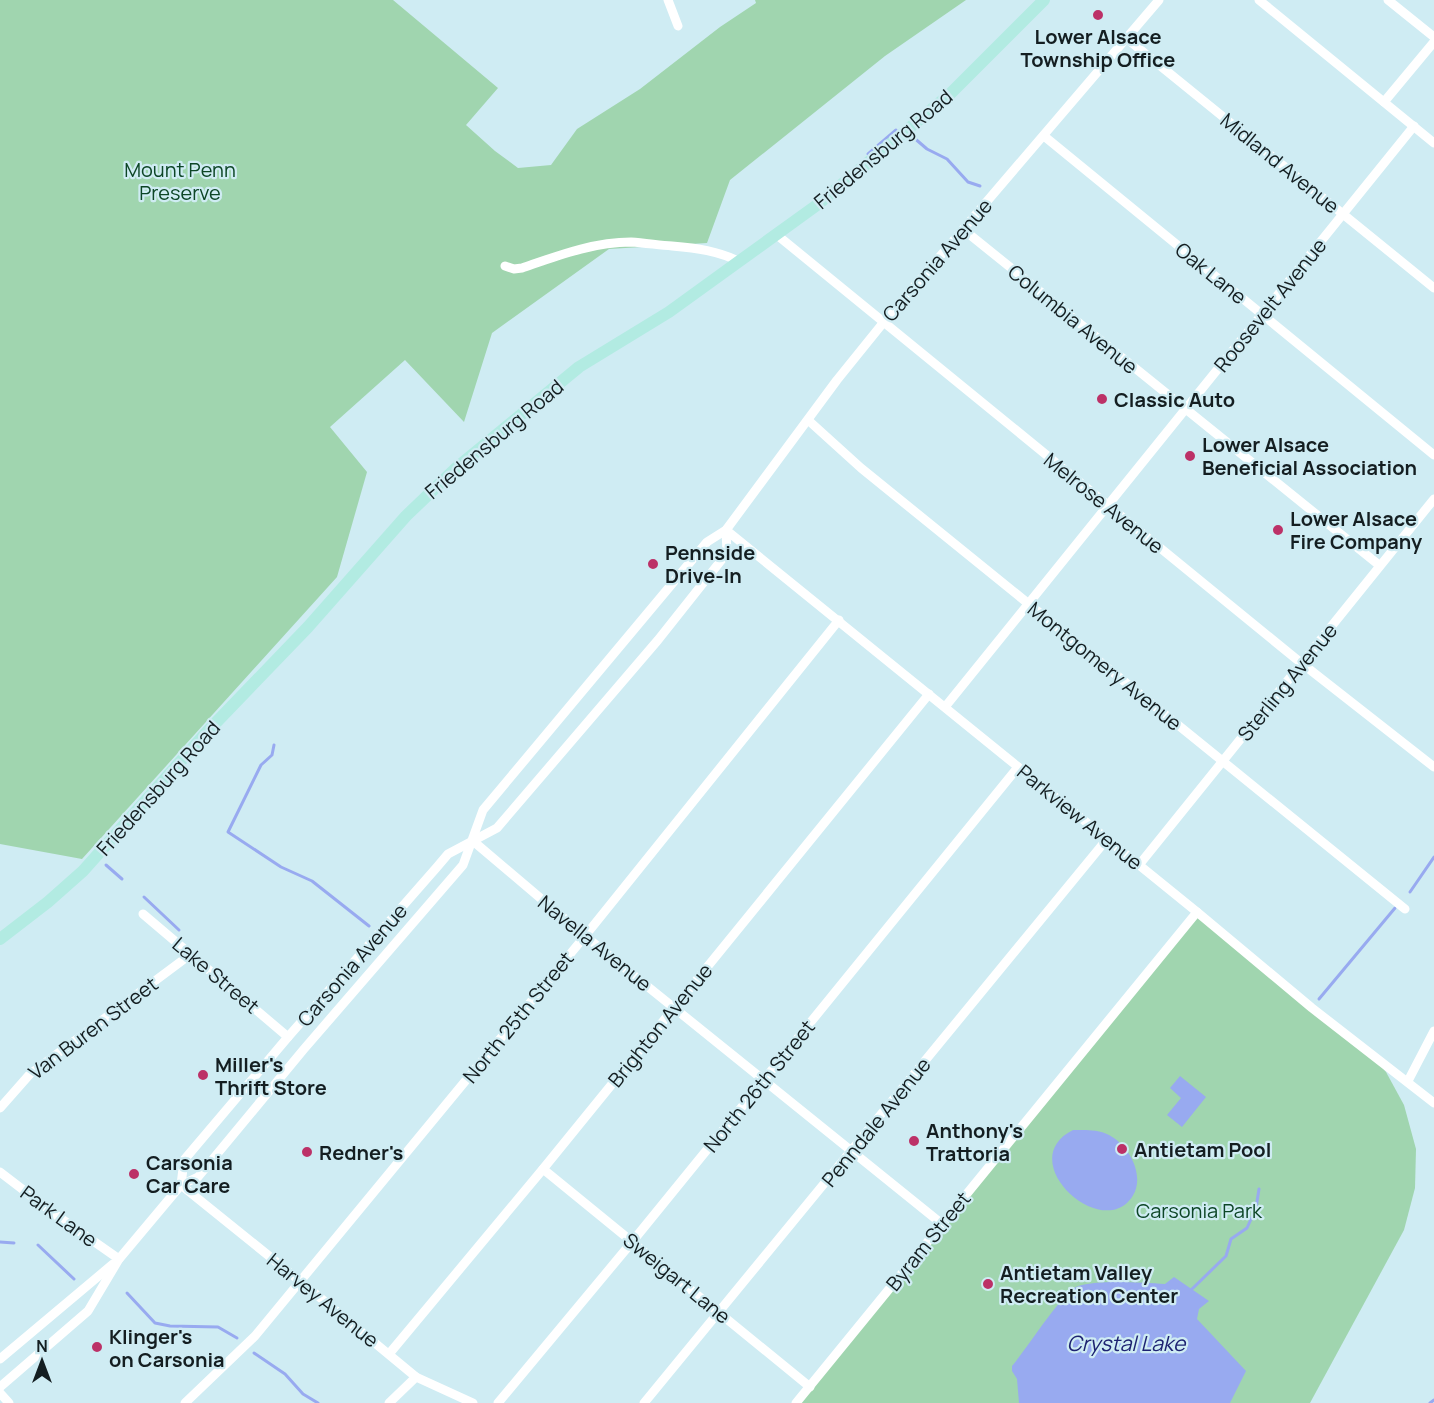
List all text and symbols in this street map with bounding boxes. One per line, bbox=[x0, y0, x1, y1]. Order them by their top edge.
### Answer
marker: Lower Alsace Township Office bbox=[1091, 8, 1105, 22]
place label: Lower Alsace Township Office bbox=[1021, 23, 1175, 73]
street label: Friedensburg Road bbox=[808, 83, 958, 215]
street label: Midland Avenue bbox=[1215, 107, 1345, 219]
park label: Mount Penn Preserve bbox=[124, 156, 236, 206]
street label: Carsonia Avenue bbox=[876, 193, 998, 327]
street label: Roosevelt Avenue bbox=[1208, 233, 1332, 377]
street label: Oak Lane bbox=[1170, 236, 1252, 310]
street label: Columbia Avenue bbox=[1002, 258, 1144, 380]
street label: Friedensburg Road bbox=[419, 373, 569, 505]
place label: Classic Auto bbox=[1114, 386, 1235, 413]
marker: Classic Auto bbox=[1095, 392, 1109, 406]
place label: Lower Alsace Beneficial Association bbox=[1202, 431, 1417, 481]
street label: Melrose Avenue bbox=[1039, 446, 1169, 560]
marker: Lower Alsace Beneficial Association bbox=[1183, 449, 1197, 463]
place label: Lower Alsace Fire Company bbox=[1290, 505, 1423, 555]
marker: Lower Alsace Fire Company bbox=[1271, 523, 1285, 537]
place label: Pennside Drive-In bbox=[665, 539, 755, 589]
marker: Pennside Drive-In bbox=[646, 557, 660, 571]
street label: Montgomery Avenue bbox=[1022, 595, 1188, 737]
street label: Sterling Avenue bbox=[1231, 617, 1343, 747]
street label: Friedensburg Road bbox=[90, 715, 226, 861]
street label: Parkview Avenue bbox=[1012, 758, 1148, 876]
street label: Navella Avenue bbox=[533, 889, 657, 997]
street label: Carsonia Avenue bbox=[291, 898, 413, 1032]
street label: Lake Street bbox=[167, 931, 265, 1019]
street label: North 25th Street bbox=[456, 945, 580, 1089]
street label: Brighton Avenue bbox=[602, 958, 718, 1092]
street label: Van Buren Street bbox=[23, 970, 163, 1086]
street label: North 26th Street bbox=[697, 1014, 821, 1158]
place label: Miller's Thrift Store bbox=[215, 1051, 327, 1101]
street label: Penndale Avenue bbox=[816, 1052, 936, 1192]
marker: Miller's Thrift Store bbox=[196, 1068, 210, 1082]
place label: Anthony's Trattoria bbox=[926, 1117, 1023, 1167]
marker: Anthony's Trattoria bbox=[907, 1134, 921, 1148]
place label: Antietam Pool bbox=[1134, 1136, 1271, 1163]
place label: Redner's bbox=[319, 1139, 404, 1166]
marker: Antietam Pool bbox=[1115, 1142, 1129, 1156]
marker: Redner's bbox=[300, 1145, 314, 1159]
place label: Carsonia Car Care bbox=[146, 1149, 233, 1199]
marker: Carsonia Car Care bbox=[127, 1167, 141, 1181]
street label: Park Lane bbox=[15, 1179, 103, 1253]
street label: Byram Street bbox=[880, 1186, 976, 1296]
park label: Carsonia Park bbox=[1136, 1197, 1263, 1224]
street label: Sweigart Lane bbox=[618, 1226, 736, 1330]
street label: Harvey Avenue bbox=[262, 1247, 384, 1353]
place label: Antietam Valley Recreation Center bbox=[1000, 1259, 1178, 1309]
marker: Antietam Valley Recreation Center bbox=[981, 1277, 995, 1291]
place label: Klinger's on Carsonia bbox=[109, 1323, 225, 1373]
water label: Crystal Lake bbox=[1067, 1329, 1187, 1357]
north arrow bbox=[12, 1331, 72, 1391]
text: N bbox=[36, 1335, 48, 1357]
marker: Klinger's on Carsonia bbox=[90, 1340, 104, 1354]

